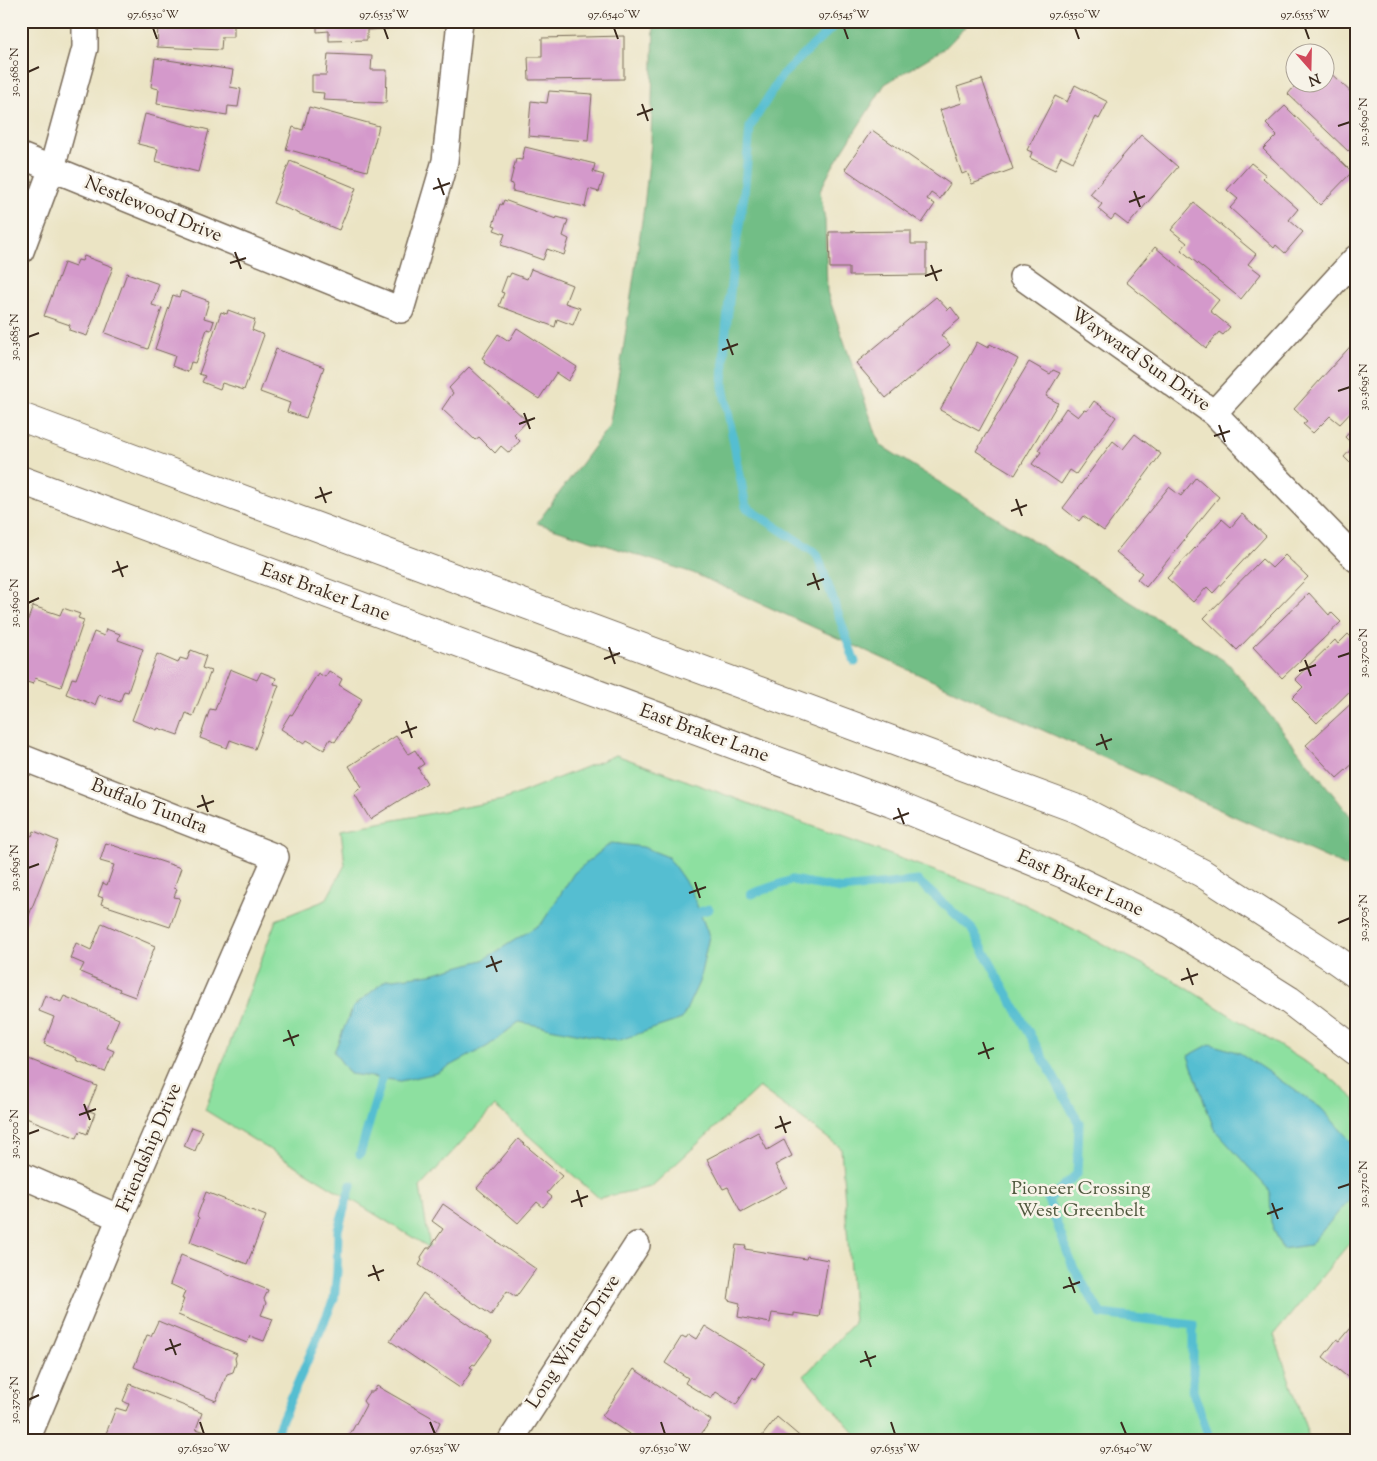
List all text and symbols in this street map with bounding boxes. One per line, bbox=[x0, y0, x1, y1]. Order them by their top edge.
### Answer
text: 97.6530°W bbox=[127, 6, 179, 24]
text: 97.6535°W bbox=[359, 6, 409, 24]
text: 97.6540°W bbox=[588, 6, 641, 24]
text: 97.6545°W bbox=[819, 6, 870, 24]
text: 97.6550°W bbox=[1050, 6, 1101, 24]
text: 97.6555°W bbox=[1281, 6, 1330, 24]
north arrow bbox=[1284, 42, 1334, 92]
text: 30.3680°N bbox=[6, 47, 24, 97]
text: N bbox=[1305, 67, 1322, 90]
text: 30.3690°N bbox=[1355, 97, 1373, 147]
street label: Nestlewood Drive bbox=[80, 170, 226, 250]
street label: Wayward Sun Drive bbox=[1064, 301, 1216, 419]
text: 30.3685°N bbox=[6, 313, 24, 361]
text: 30.3695°N bbox=[1355, 363, 1373, 411]
street label: East Braker Lane bbox=[256, 557, 394, 629]
text: 30.3690°N bbox=[6, 578, 24, 628]
text: 30.3700°N bbox=[1355, 628, 1373, 678]
street label: East Braker Lane bbox=[635, 698, 773, 770]
street label: Buffalo Tundra bbox=[87, 772, 211, 842]
text: 30.3695°N bbox=[6, 844, 24, 892]
street label: East Braker Lane bbox=[1012, 844, 1148, 924]
text: 30.3705°N bbox=[1355, 894, 1373, 942]
street label: Friendship Drive bbox=[111, 1079, 189, 1217]
text: 30.3700°N bbox=[6, 1109, 24, 1159]
text: 30.3710°N bbox=[1355, 1160, 1373, 1208]
park label: Pioneer Crossing West Greenbelt bbox=[1011, 1176, 1151, 1225]
street label: Long Winter Drive bbox=[521, 1270, 628, 1414]
text: 30.3705°N bbox=[6, 1376, 24, 1424]
text: 97.6520°W bbox=[178, 1440, 231, 1458]
text: 97.6525°W bbox=[410, 1440, 461, 1458]
text: 97.6530°W bbox=[639, 1440, 691, 1458]
text: 97.6535°W bbox=[870, 1440, 920, 1458]
text: 97.6540°W bbox=[1100, 1440, 1153, 1458]

